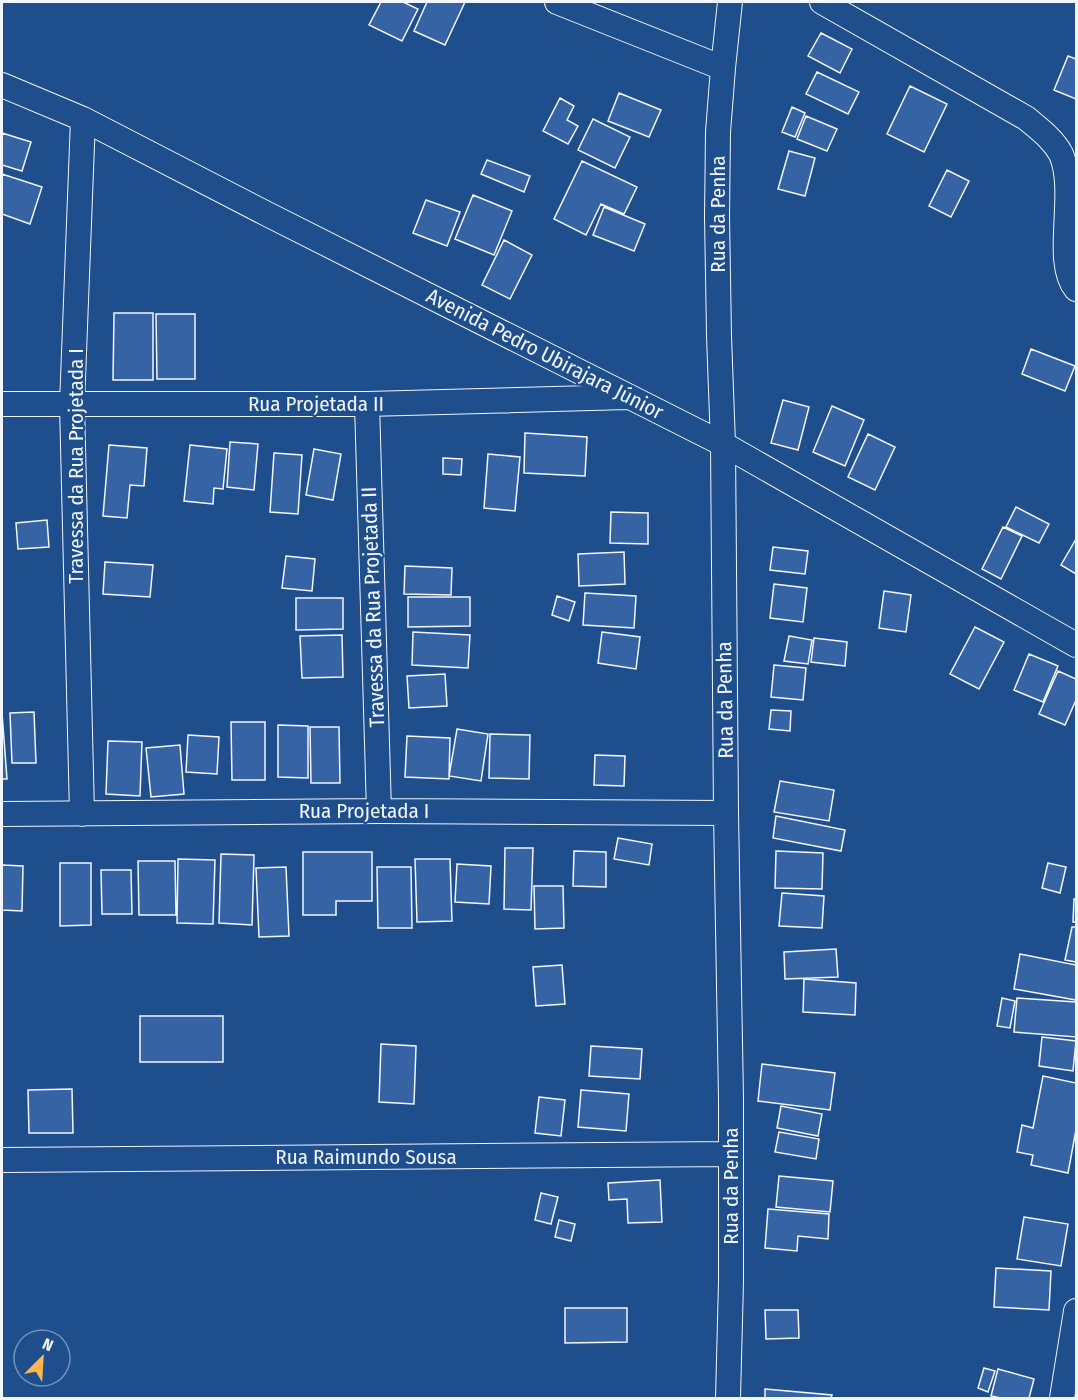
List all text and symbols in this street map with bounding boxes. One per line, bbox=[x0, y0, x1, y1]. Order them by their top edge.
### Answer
street label: Rua da Penha bbox=[705, 155, 731, 273]
street label: Avenida Pedro Ubirajara Júnior bbox=[422, 283, 669, 426]
street label: Travessa da Rua Projetada I bbox=[63, 348, 89, 584]
street label: Rua Projetada II bbox=[248, 391, 384, 417]
street label: Travessa da Rua Projetada II bbox=[356, 486, 390, 728]
street label: Rua da Penha bbox=[711, 641, 739, 759]
street label: Rua Projetada I bbox=[299, 798, 429, 824]
street label: Rua da Penha bbox=[718, 1127, 744, 1245]
street label: Rua Raimundo Sousa bbox=[275, 1144, 457, 1170]
north arrow bbox=[12, 1328, 72, 1388]
text: N bbox=[40, 1334, 56, 1355]

